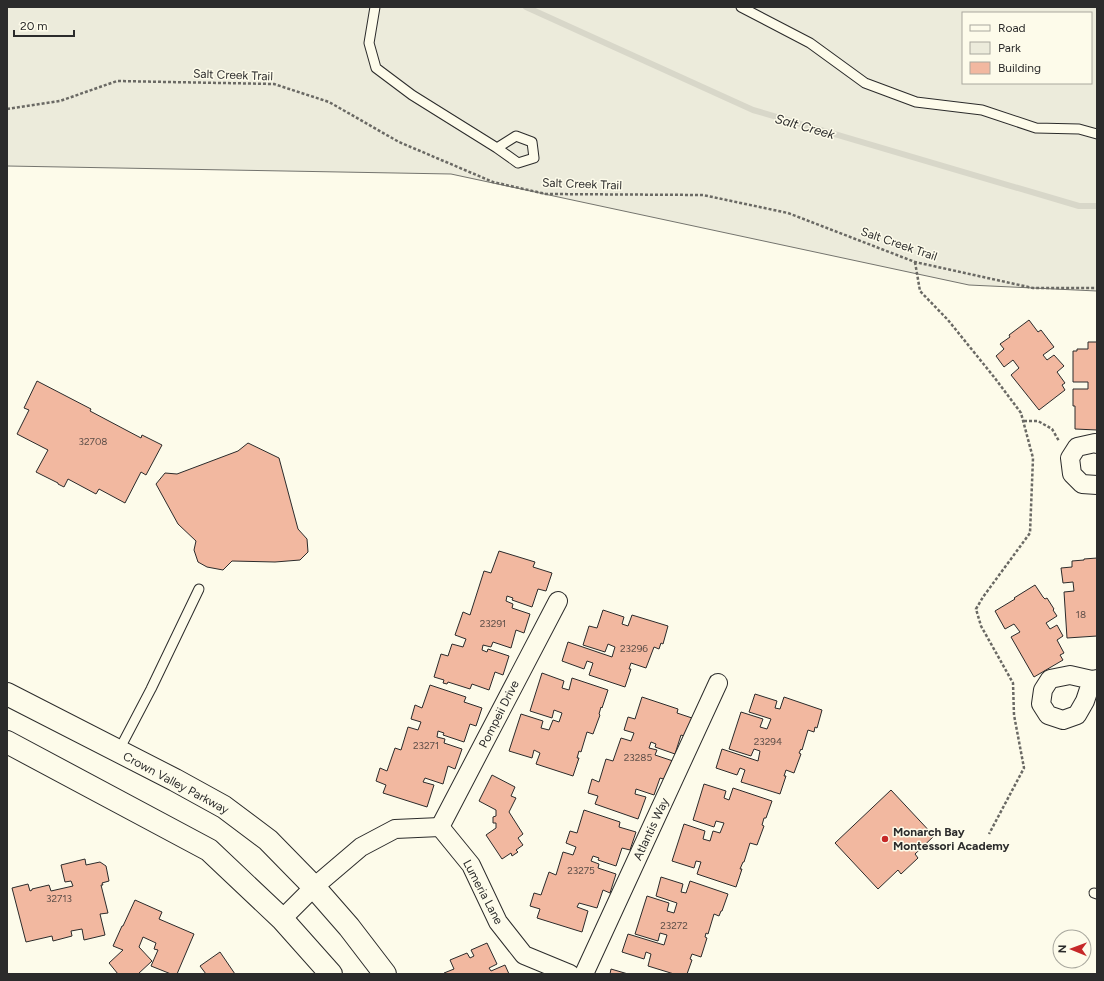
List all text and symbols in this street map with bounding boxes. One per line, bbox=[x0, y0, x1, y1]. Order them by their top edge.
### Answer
scale bar bbox=[14, 12, 74, 38]
legend bbox=[962, 12, 1092, 84]
text: 20 m bbox=[20, 19, 48, 33]
text: Road bbox=[998, 21, 1026, 35]
text: Park bbox=[998, 41, 1021, 55]
text: Building bbox=[998, 61, 1041, 75]
street label: Salt Creek Trail bbox=[193, 67, 273, 83]
water label: Salt Creek bbox=[773, 111, 837, 142]
street label: Salt Creek Trail bbox=[542, 176, 622, 192]
street label: Salt Creek Trail bbox=[859, 224, 939, 264]
house number: 32708 bbox=[79, 435, 107, 448]
house number: 18 bbox=[1076, 608, 1086, 621]
house number: 23291 bbox=[480, 617, 506, 630]
house number: 23296 bbox=[620, 642, 648, 655]
street label: Pompeii Drive bbox=[476, 677, 522, 750]
house number: 23294 bbox=[754, 735, 782, 748]
house number: 23271 bbox=[413, 739, 439, 752]
street label: Crown Valley Parkway bbox=[121, 749, 232, 817]
house number: 23285 bbox=[624, 751, 653, 764]
street label: Atlantis Way bbox=[630, 795, 672, 862]
place label: Monarch Bay Montessori Academy bbox=[893, 825, 1010, 853]
marker: Monarch Bay Montessori Academy bbox=[880, 834, 890, 844]
street label: Lumeria Lane bbox=[460, 857, 506, 927]
house number: 23275 bbox=[567, 864, 595, 877]
house number: 32713 bbox=[46, 892, 72, 905]
house number: 23272 bbox=[660, 919, 688, 932]
north arrow bbox=[1052, 929, 1092, 969]
text: N bbox=[1056, 944, 1069, 953]

